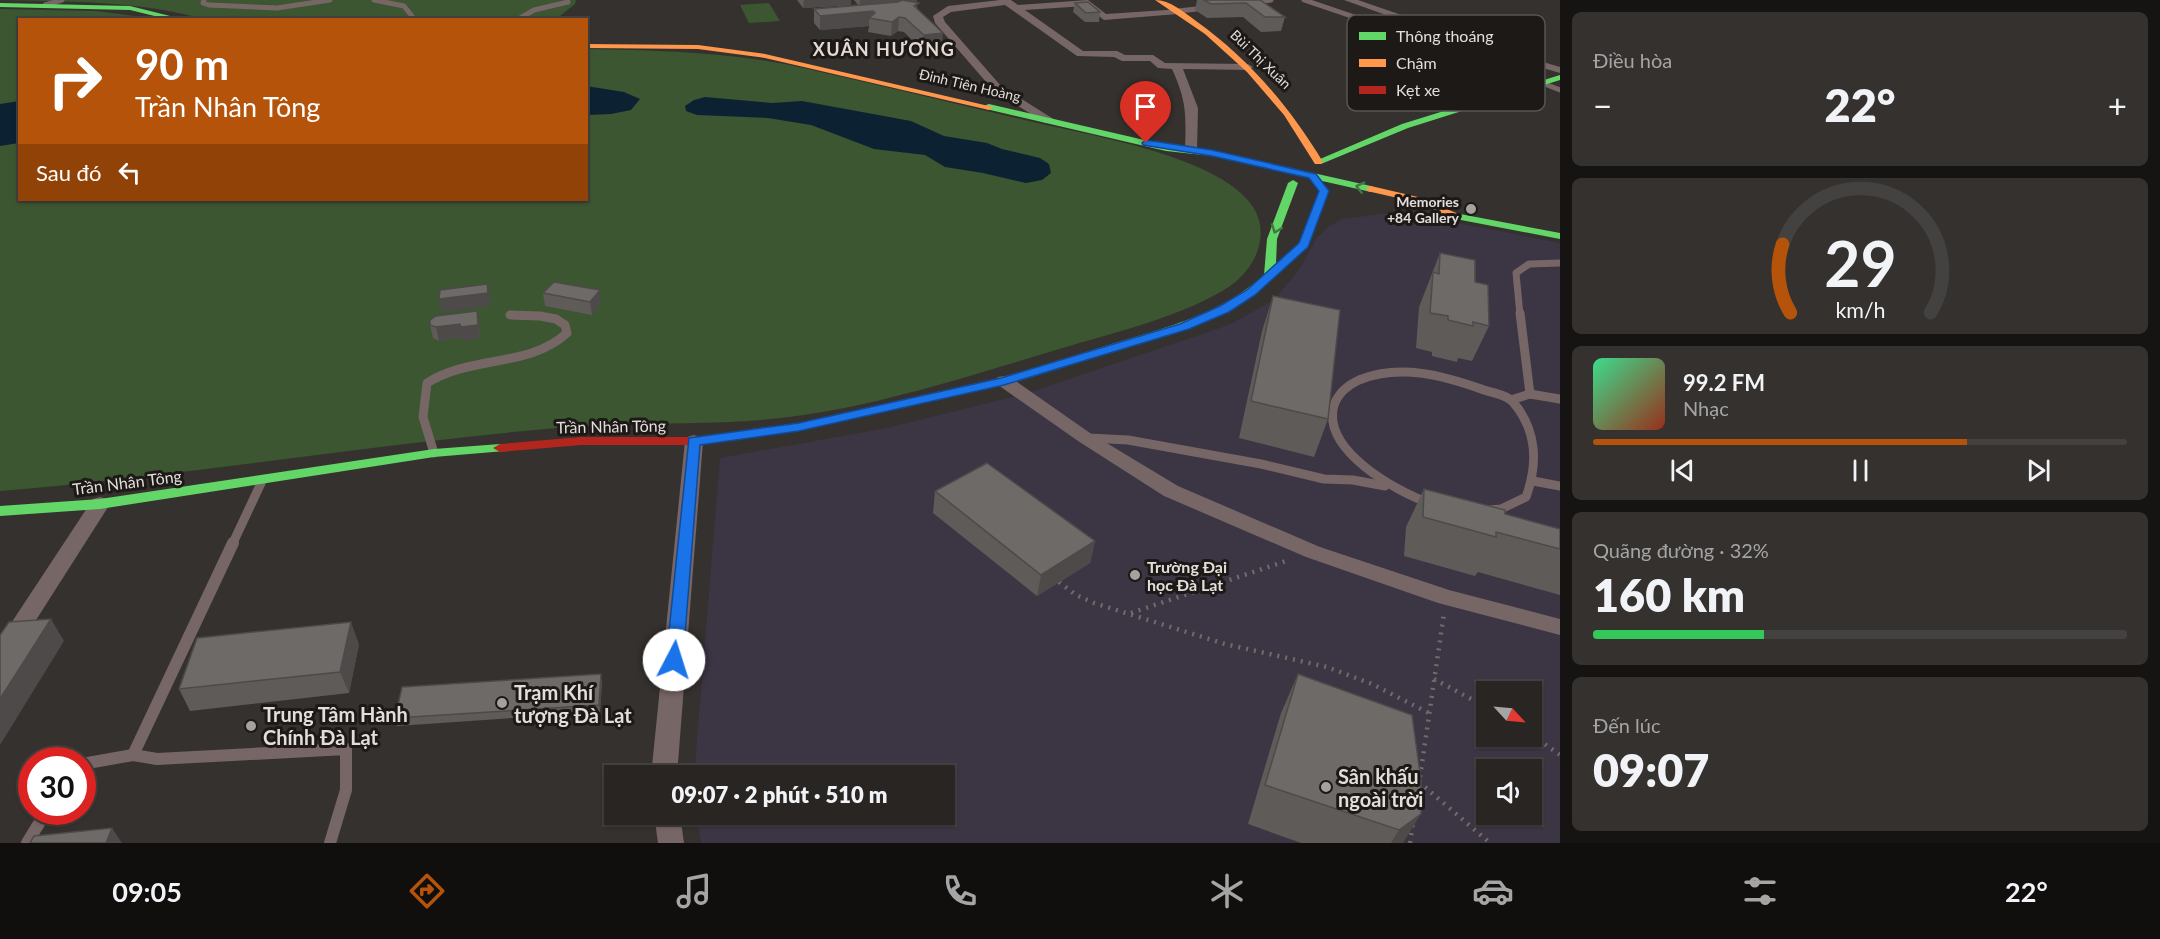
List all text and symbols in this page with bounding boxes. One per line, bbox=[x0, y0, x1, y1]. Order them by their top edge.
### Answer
legend bbox=[1347, 15, 1545, 111]
street label: Bùi Thị Xuân bbox=[1227, 26, 1295, 92]
text: Thông thoáng bbox=[1396, 26, 1494, 45]
district label: XUÂN HƯƠNG bbox=[813, 38, 955, 60]
text: 90 m bbox=[135, 39, 229, 89]
icon: right bbox=[36, 42, 114, 120]
text: Điều hòa bbox=[1593, 48, 1672, 72]
text: Chậm bbox=[1396, 53, 1437, 72]
street label: Đinh Tiên Hoàng bbox=[918, 65, 1022, 105]
text: 22° bbox=[1825, 78, 1895, 132]
text: Kẹt xe bbox=[1396, 80, 1440, 99]
pin bbox=[1120, 81, 1171, 143]
text: − bbox=[1593, 85, 1612, 125]
text: + bbox=[2108, 85, 2127, 125]
text: Trần Nhân Tông bbox=[135, 90, 320, 123]
icon: arrive bbox=[1129, 90, 1162, 123]
icon: left bbox=[113, 156, 146, 189]
text: Sau đó bbox=[36, 159, 101, 186]
one-way arrow bbox=[1355, 181, 1365, 194]
place label: Memories +84 Gallery bbox=[1387, 193, 1460, 226]
marker: Memories +84 Gallery bbox=[1464, 202, 1478, 216]
one-way arrow bbox=[1270, 223, 1283, 234]
text: 29 bbox=[1824, 225, 1896, 300]
text: km/h bbox=[1835, 297, 1885, 323]
text: 99.2 FM bbox=[1683, 369, 1765, 396]
text: Nhạc bbox=[1683, 396, 1729, 420]
street label: Trần Nhân Tông bbox=[556, 416, 666, 436]
icon: previous bbox=[1666, 454, 1699, 487]
icon: pause bbox=[1844, 454, 1877, 487]
icon: next bbox=[2022, 454, 2055, 487]
street label: Trần Nhân Tông bbox=[71, 466, 183, 498]
text: Quãng đường · 32% bbox=[1593, 538, 1769, 562]
place label: Trường Đại học Đà Lạt bbox=[1147, 557, 1227, 594]
marker: Trường Đại học Đà Lạt bbox=[1128, 568, 1142, 582]
text: 160 km bbox=[1593, 568, 1745, 622]
position arrow bbox=[642, 628, 706, 692]
place label: Trạm Khí tượng Đà Lạt bbox=[514, 680, 632, 727]
north arrow bbox=[1476, 681, 1542, 747]
map controls bbox=[1476, 681, 1542, 825]
marker: Trạm Khí tượng Đà Lạt bbox=[495, 696, 509, 710]
place label: Trung Tâm Hành Chính Đà Lạt bbox=[263, 702, 408, 749]
text: Đến lúc bbox=[1593, 713, 1661, 737]
marker: Trung Tâm Hành Chính Đà Lạt bbox=[244, 719, 258, 733]
text: 09:07 bbox=[1593, 743, 1709, 797]
speed limit sign: 30 bbox=[18, 747, 96, 825]
button: sound bbox=[1476, 759, 1542, 825]
place label: Sân khấu ngoài trời bbox=[1338, 764, 1423, 811]
marker: Sân khấu ngoài trời bbox=[1319, 780, 1333, 794]
text: 09:07 · 2 phút · 510 m bbox=[672, 781, 887, 808]
icon: directions bbox=[406, 870, 448, 912]
icon: music bbox=[673, 870, 715, 912]
icon: phone bbox=[939, 870, 981, 912]
icon: climate bbox=[1206, 870, 1248, 912]
icon: car bbox=[1472, 870, 1514, 912]
icon: filters bbox=[1739, 870, 1781, 912]
text: 09:05 bbox=[112, 875, 182, 908]
text: 22° bbox=[2005, 875, 2048, 908]

